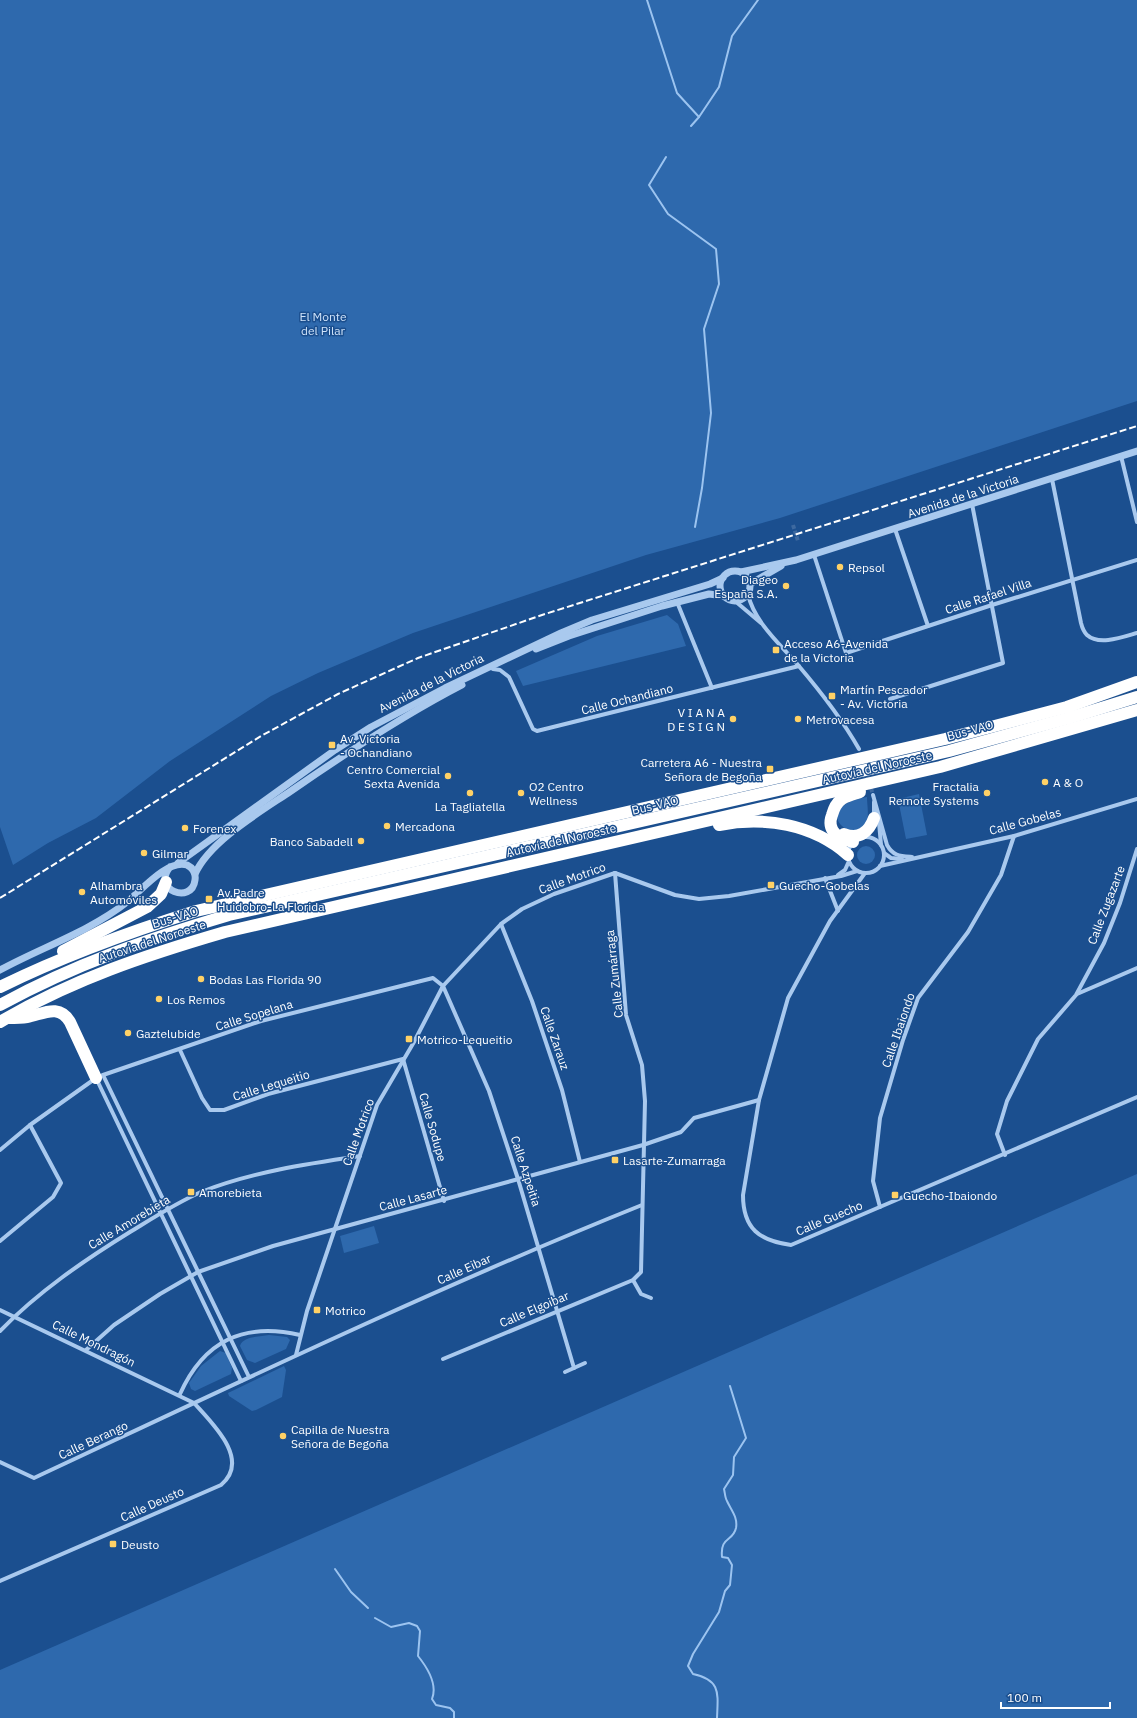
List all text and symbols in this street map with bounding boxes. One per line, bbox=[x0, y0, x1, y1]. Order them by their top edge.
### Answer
park label: El Monte del Pilar bbox=[299, 309, 347, 338]
street label: Avenida de la Victoria bbox=[906, 471, 1021, 521]
place label: Repsol bbox=[848, 560, 885, 575]
marker: Repsol bbox=[835, 562, 845, 572]
place label: Diageo España S.A. bbox=[714, 572, 778, 601]
street label: Calle Rafael Villa bbox=[943, 575, 1034, 617]
marker: Diageo España S.A. bbox=[781, 581, 791, 591]
place label: Acceso A6-Avenida de la Victoria bbox=[784, 636, 889, 665]
marker: Acceso A6-Avenida de la Victoria bbox=[771, 645, 781, 655]
street label: Avenida de la Victoria bbox=[376, 650, 487, 716]
street label: Calle Ochandiano bbox=[579, 680, 675, 718]
place label: Martín Pescador - Av. Victoria bbox=[840, 682, 928, 711]
marker: Martín Pescador - Av. Victoria bbox=[827, 691, 837, 701]
place label: V I A N A D E S I G N bbox=[667, 705, 725, 734]
place label: Metrovacesa bbox=[806, 712, 875, 727]
marker: V I A N A D E S I G N bbox=[728, 714, 738, 724]
marker: Metrovacesa bbox=[793, 714, 803, 724]
street label: Bus-VAO bbox=[945, 717, 995, 743]
place label: Av. Victoria - Ochandiano bbox=[340, 731, 412, 760]
marker: Av. Victoria - Ochandiano bbox=[327, 740, 337, 750]
street label: Autovía del Noroeste bbox=[821, 747, 934, 787]
place label: Carretera A6 - Nuestra Señora de Begoña bbox=[640, 755, 763, 784]
place label: Centro Comercial Sexta Avenida bbox=[347, 762, 441, 791]
marker: Carretera A6 - Nuestra Señora de Begoña bbox=[765, 764, 775, 774]
marker: Centro Comercial Sexta Avenida bbox=[443, 771, 453, 781]
place label: A & O bbox=[1053, 775, 1083, 790]
marker: A & O bbox=[1040, 777, 1050, 787]
place label: O2 Centro Wellness bbox=[529, 779, 584, 808]
place label: Fractalia Remote Systems bbox=[888, 779, 980, 808]
marker: La Tagliatella bbox=[465, 788, 475, 798]
marker: O2 Centro Wellness bbox=[516, 788, 526, 798]
marker: Fractalia Remote Systems bbox=[982, 788, 992, 798]
street label: Bus-VAO bbox=[630, 792, 680, 818]
place label: La Tagliatella bbox=[435, 799, 506, 814]
street label: Calle Gobelas bbox=[987, 804, 1063, 838]
place label: Mercadona bbox=[395, 819, 456, 834]
street label: Autovía del Noroeste bbox=[505, 820, 618, 860]
place label: Forenex bbox=[193, 821, 236, 836]
marker: Mercadona bbox=[382, 821, 392, 831]
marker: Forenex bbox=[180, 823, 190, 833]
place label: Banco Sabadell bbox=[270, 834, 353, 849]
marker: Banco Sabadell bbox=[356, 836, 366, 846]
place label: Gilmar bbox=[152, 846, 188, 861]
marker: Gilmar bbox=[139, 848, 149, 858]
street label: Calle Motrico bbox=[536, 859, 608, 897]
street label: Calle Zugazarte bbox=[1084, 863, 1128, 947]
place label: Alhambra Automóviles bbox=[90, 878, 157, 907]
place label: Guecho-Gobelas bbox=[779, 878, 870, 893]
marker: Guecho-Gobelas bbox=[766, 880, 776, 890]
place label: Av.Padre Huidobro-La Florida bbox=[217, 885, 325, 914]
marker: Alhambra Automóviles bbox=[77, 887, 87, 897]
marker: Av.Padre Huidobro-La Florida bbox=[204, 894, 214, 904]
street label: Bus-VAO bbox=[150, 903, 200, 931]
street label: Autovía del Noroeste bbox=[96, 916, 208, 966]
street label: Calle Zumárraga bbox=[602, 929, 626, 1019]
place label: Bodas Las Florida 90 bbox=[209, 972, 321, 987]
marker: Bodas Las Florida 90 bbox=[196, 974, 206, 984]
street label: Calle Ibaiondo bbox=[878, 990, 918, 1069]
place label: Los Remos bbox=[167, 992, 226, 1007]
marker: Los Remos bbox=[154, 994, 164, 1004]
street label: Calle Sopelana bbox=[214, 996, 295, 1034]
street label: Calle Zarauz bbox=[537, 1004, 573, 1072]
place label: Gaztelubide bbox=[136, 1026, 201, 1041]
marker: Gaztelubide bbox=[123, 1028, 133, 1038]
place label: Motrico-Lequeitio bbox=[417, 1032, 513, 1047]
marker: Motrico-Lequeitio bbox=[404, 1034, 414, 1044]
street label: Calle Lequeitio bbox=[231, 1066, 311, 1104]
street label: Calle Sodupe bbox=[416, 1091, 450, 1163]
street label: Calle Motrico bbox=[339, 1096, 377, 1168]
street label: Calle Azpeitia bbox=[508, 1134, 545, 1209]
place label: Lasarte-Zumarraga bbox=[623, 1153, 726, 1168]
marker: Lasarte-Zumarraga bbox=[610, 1155, 620, 1165]
street label: Calle Lasarte bbox=[377, 1182, 449, 1214]
place label: Amorebieta bbox=[199, 1185, 263, 1200]
marker: Amorebieta bbox=[186, 1187, 196, 1197]
place label: Guecho-Ibaiondo bbox=[903, 1188, 998, 1203]
marker: Guecho-Ibaiondo bbox=[890, 1190, 900, 1200]
street label: Calle Amorebieta bbox=[85, 1191, 173, 1252]
street label: Calle Guecho bbox=[793, 1197, 865, 1239]
street label: Calle Eibar bbox=[435, 1250, 494, 1288]
street label: Calle Elgoibar bbox=[497, 1287, 571, 1330]
place label: Motrico bbox=[325, 1303, 366, 1318]
marker: Motrico bbox=[312, 1305, 322, 1315]
street label: Calle Mondragón bbox=[50, 1316, 138, 1370]
street label: Calle Berango bbox=[56, 1417, 130, 1463]
place label: Capilla de Nuestra Señora de Begoña bbox=[291, 1422, 390, 1451]
marker: Capilla de Nuestra Señora de Begoña bbox=[278, 1431, 288, 1441]
street label: Calle Deusto bbox=[118, 1483, 186, 1525]
place label: Deusto bbox=[121, 1537, 159, 1552]
marker: Deusto bbox=[108, 1539, 118, 1549]
scale bar bbox=[1001, 1684, 1110, 1710]
text: 100 m bbox=[1007, 1690, 1042, 1705]

